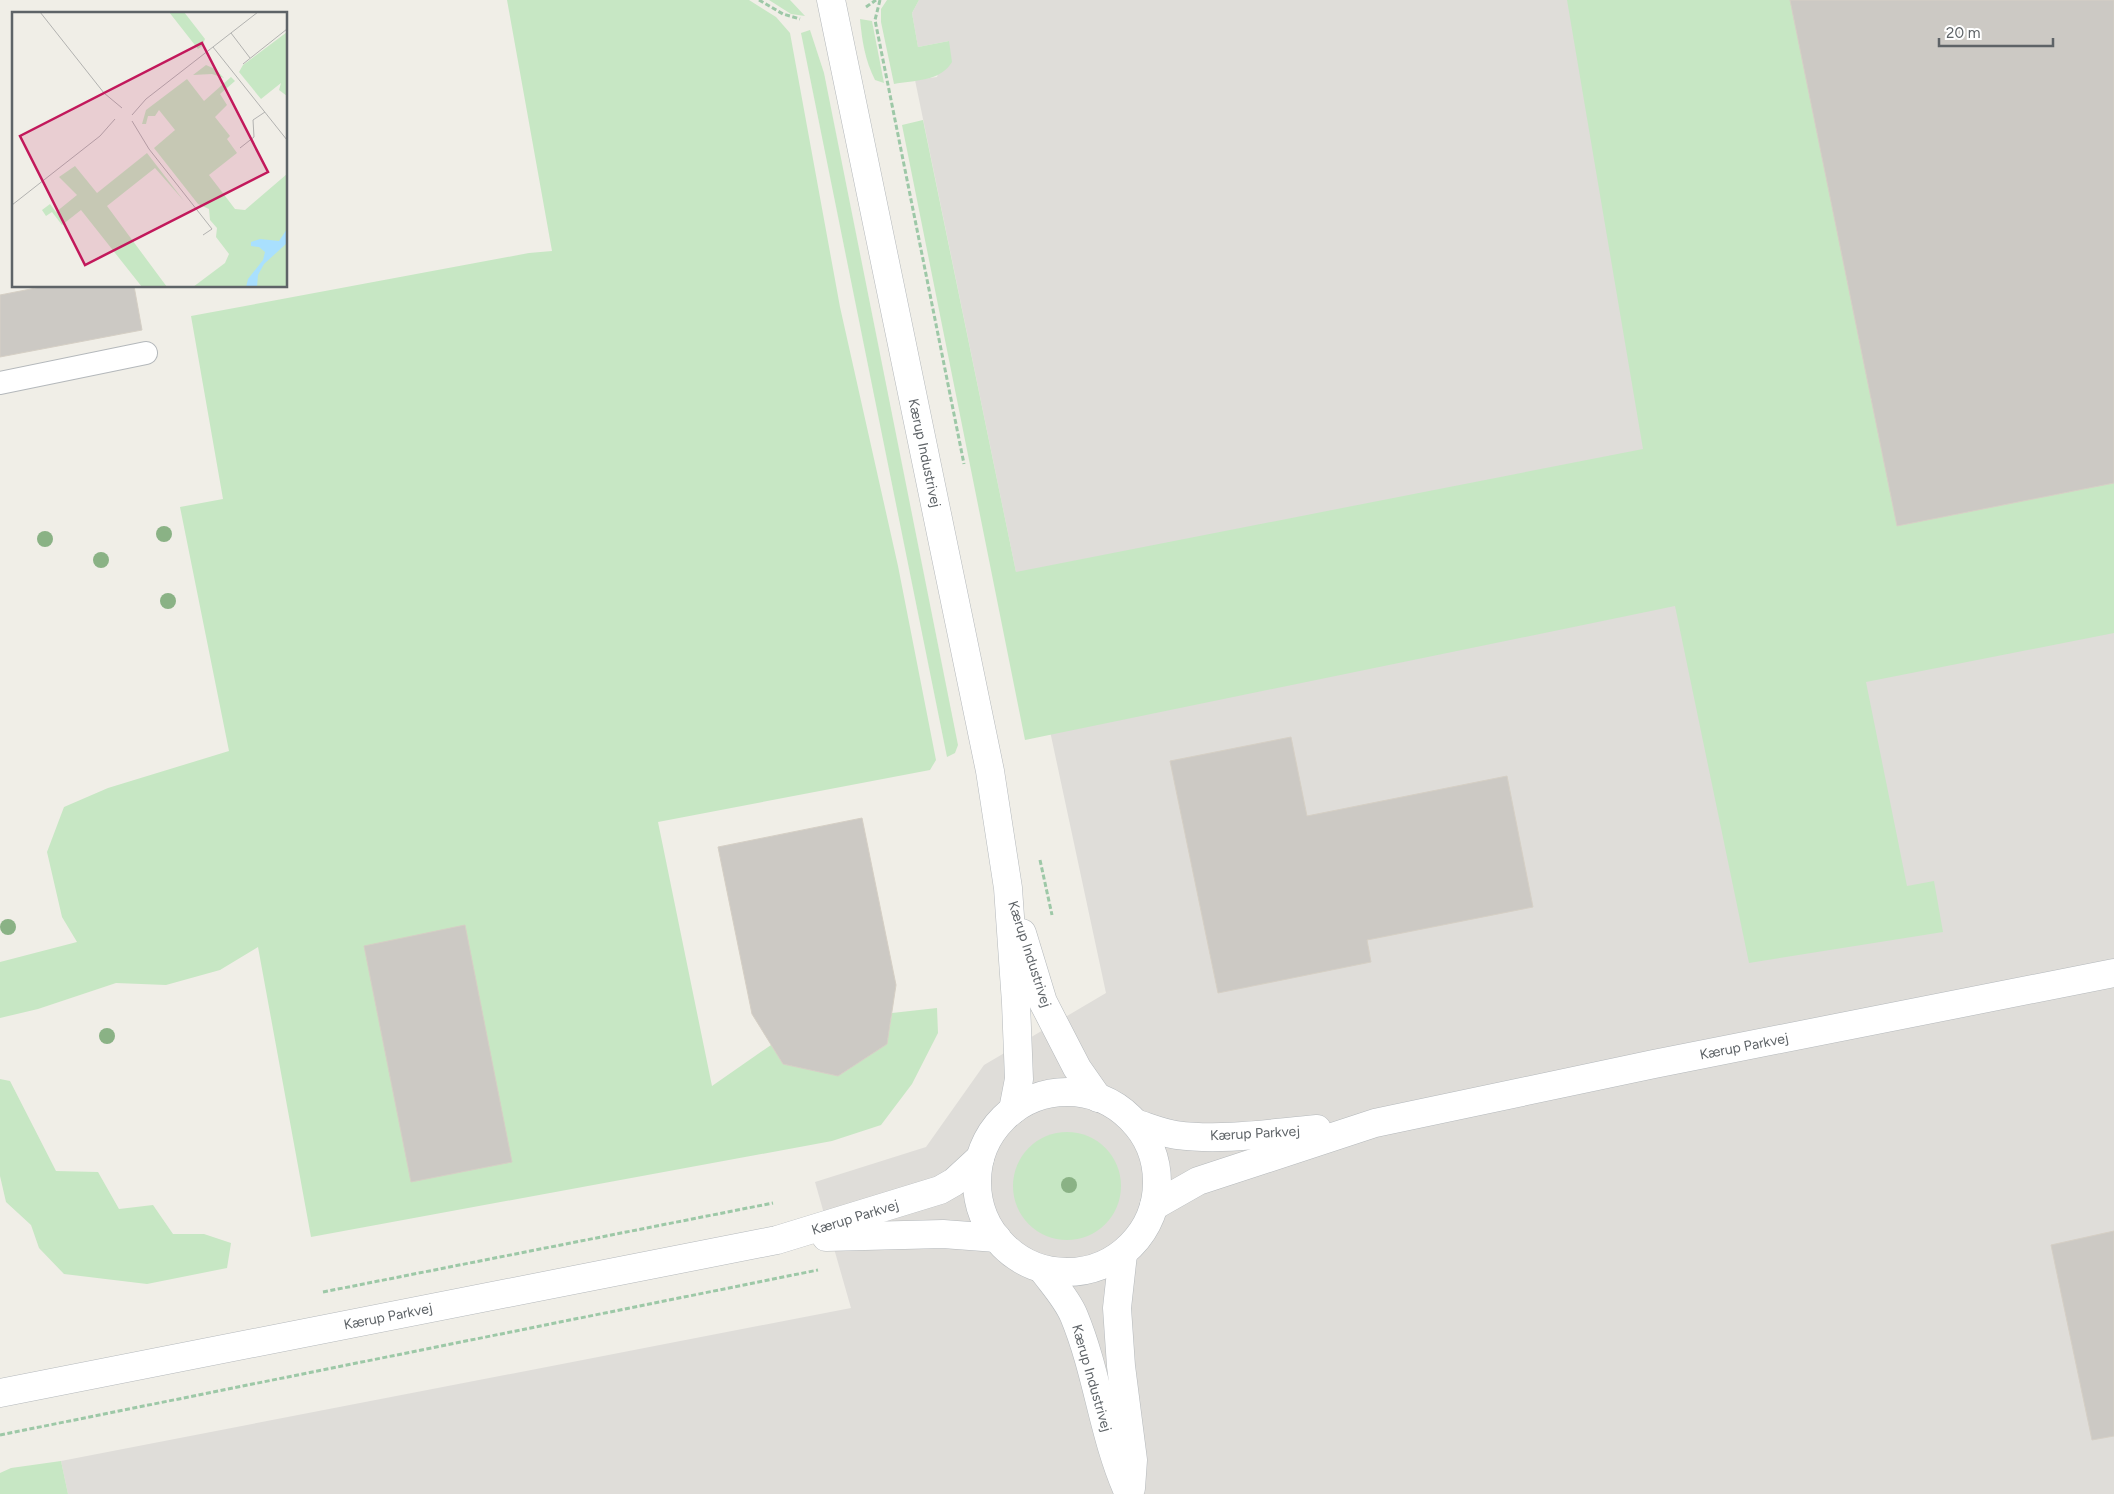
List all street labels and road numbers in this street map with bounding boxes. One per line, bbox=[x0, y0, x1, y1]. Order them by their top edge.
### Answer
street label: Kærup Industrivej bbox=[905, 397, 944, 509]
street label: Kærup Industrivej bbox=[1004, 899, 1055, 1010]
street label: Kærup Parkvej bbox=[1698, 1030, 1790, 1063]
street label: Kærup Parkvej bbox=[1210, 1123, 1300, 1144]
street label: Kærup Parkvej bbox=[810, 1196, 901, 1239]
street label: Kærup Parkvej bbox=[342, 1300, 434, 1333]
street label: Kærup Industrivej bbox=[1068, 1322, 1115, 1434]

